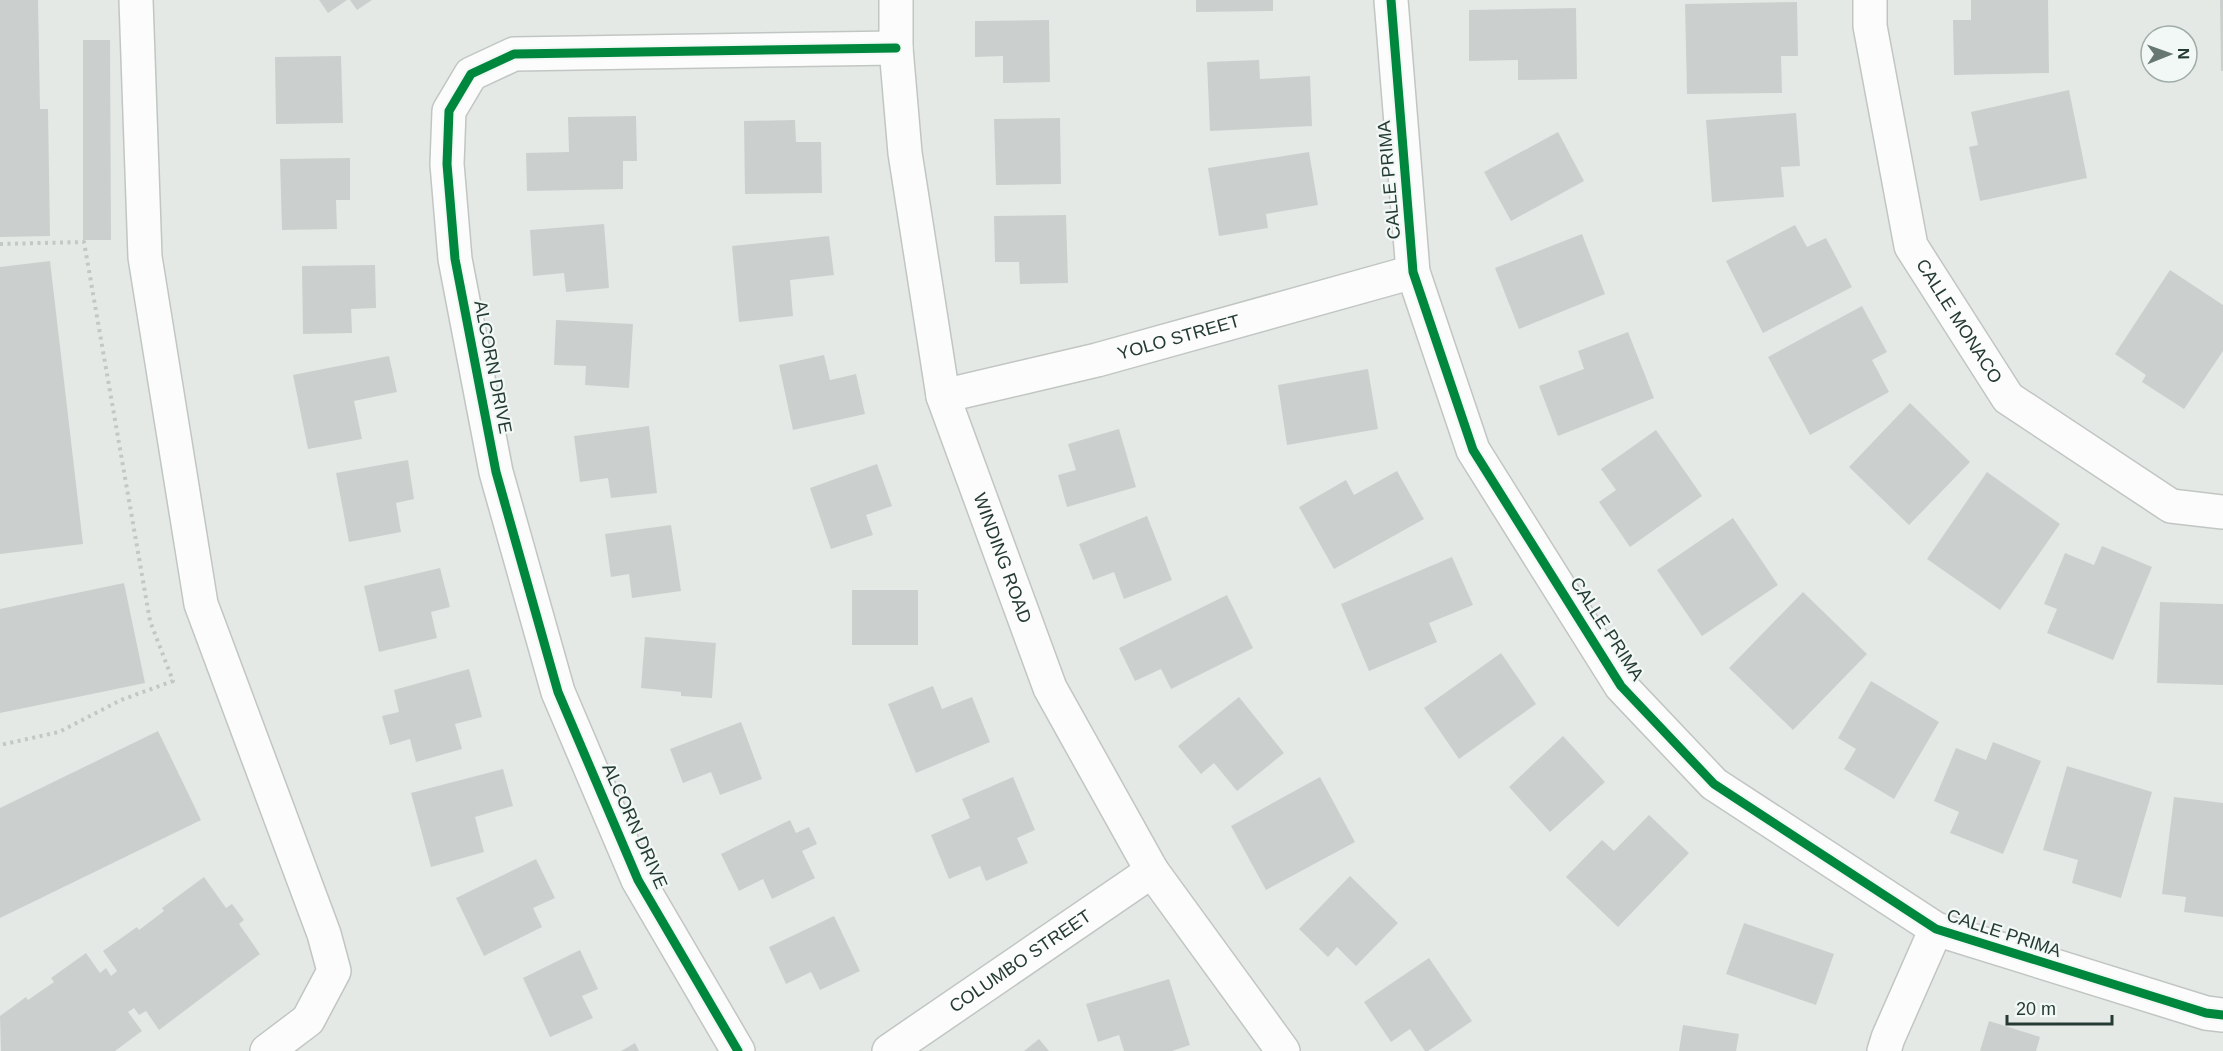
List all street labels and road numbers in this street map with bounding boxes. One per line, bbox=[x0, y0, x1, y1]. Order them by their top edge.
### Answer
street label: CALLE PRIMA bbox=[1374, 120, 1404, 240]
street label: CALLE MONACO bbox=[1912, 255, 2006, 387]
street label: ALCORN DRIVE bbox=[470, 299, 516, 435]
street label: YOLO STREET bbox=[1115, 311, 1242, 364]
street label: WINDING ROAD bbox=[969, 490, 1035, 626]
street label: CALLE PRIMA bbox=[1566, 574, 1648, 684]
street label: ALCORN DRIVE bbox=[598, 760, 672, 892]
street label: CALLE PRIMA bbox=[1944, 905, 2064, 961]
street label: COLUMBO STREET bbox=[946, 906, 1095, 1017]

